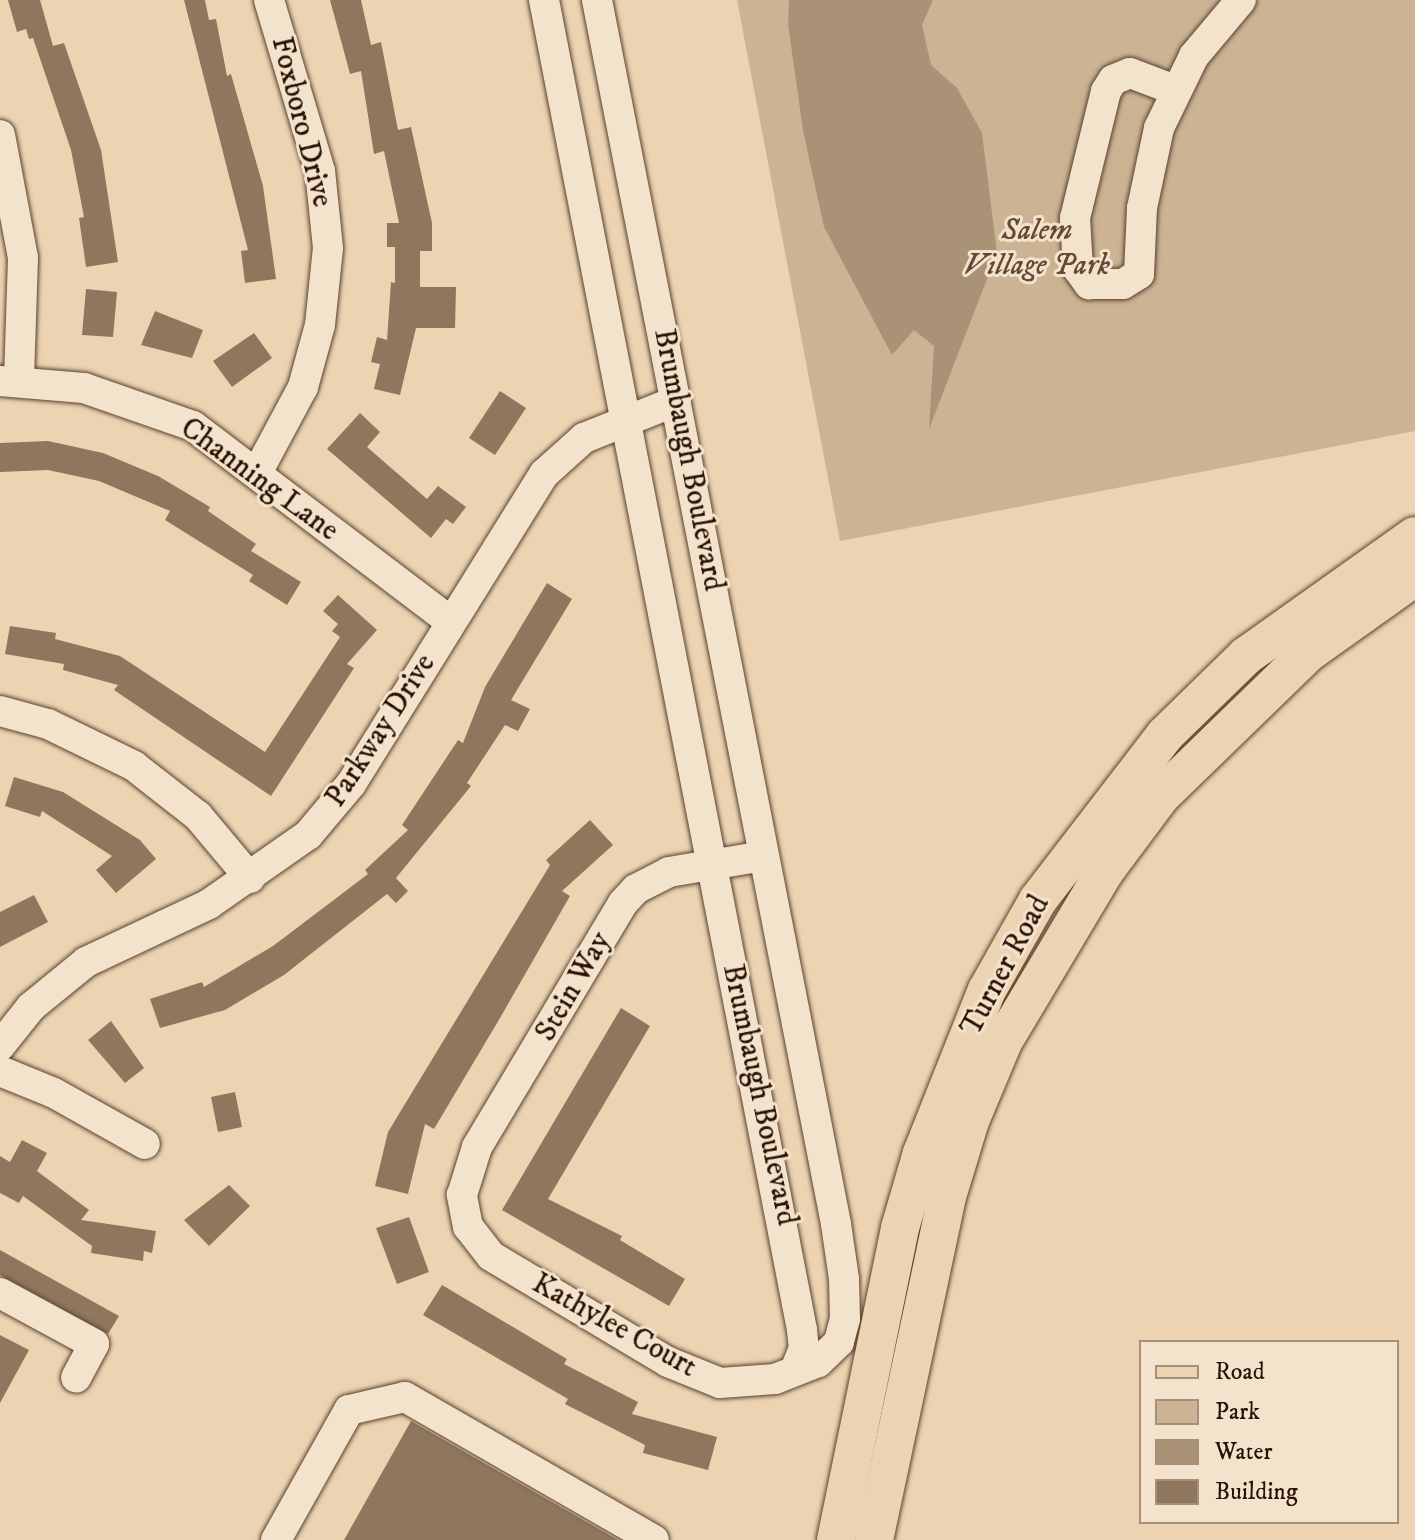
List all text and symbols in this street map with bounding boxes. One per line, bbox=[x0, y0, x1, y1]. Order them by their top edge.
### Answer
street label: Foxboro Drive bbox=[262, 33, 340, 211]
park label: Salem Village Park bbox=[964, 213, 1110, 284]
street label: Brumbaugh Boulevard bbox=[645, 326, 731, 594]
street label: Channing Lane bbox=[173, 411, 345, 549]
street label: Parkway Drive bbox=[318, 648, 444, 814]
street label: Turner Road bbox=[954, 890, 1058, 1042]
street label: Stein Way bbox=[528, 926, 620, 1048]
street label: Brumbaugh Boulevard bbox=[714, 961, 804, 1229]
street label: Kathylee Court bbox=[525, 1266, 703, 1386]
legend bbox=[1139, 1340, 1399, 1524]
text: Road bbox=[1215, 1357, 1265, 1387]
text: Park bbox=[1215, 1397, 1260, 1427]
text: Water bbox=[1215, 1437, 1272, 1467]
text: Building bbox=[1215, 1477, 1298, 1507]

